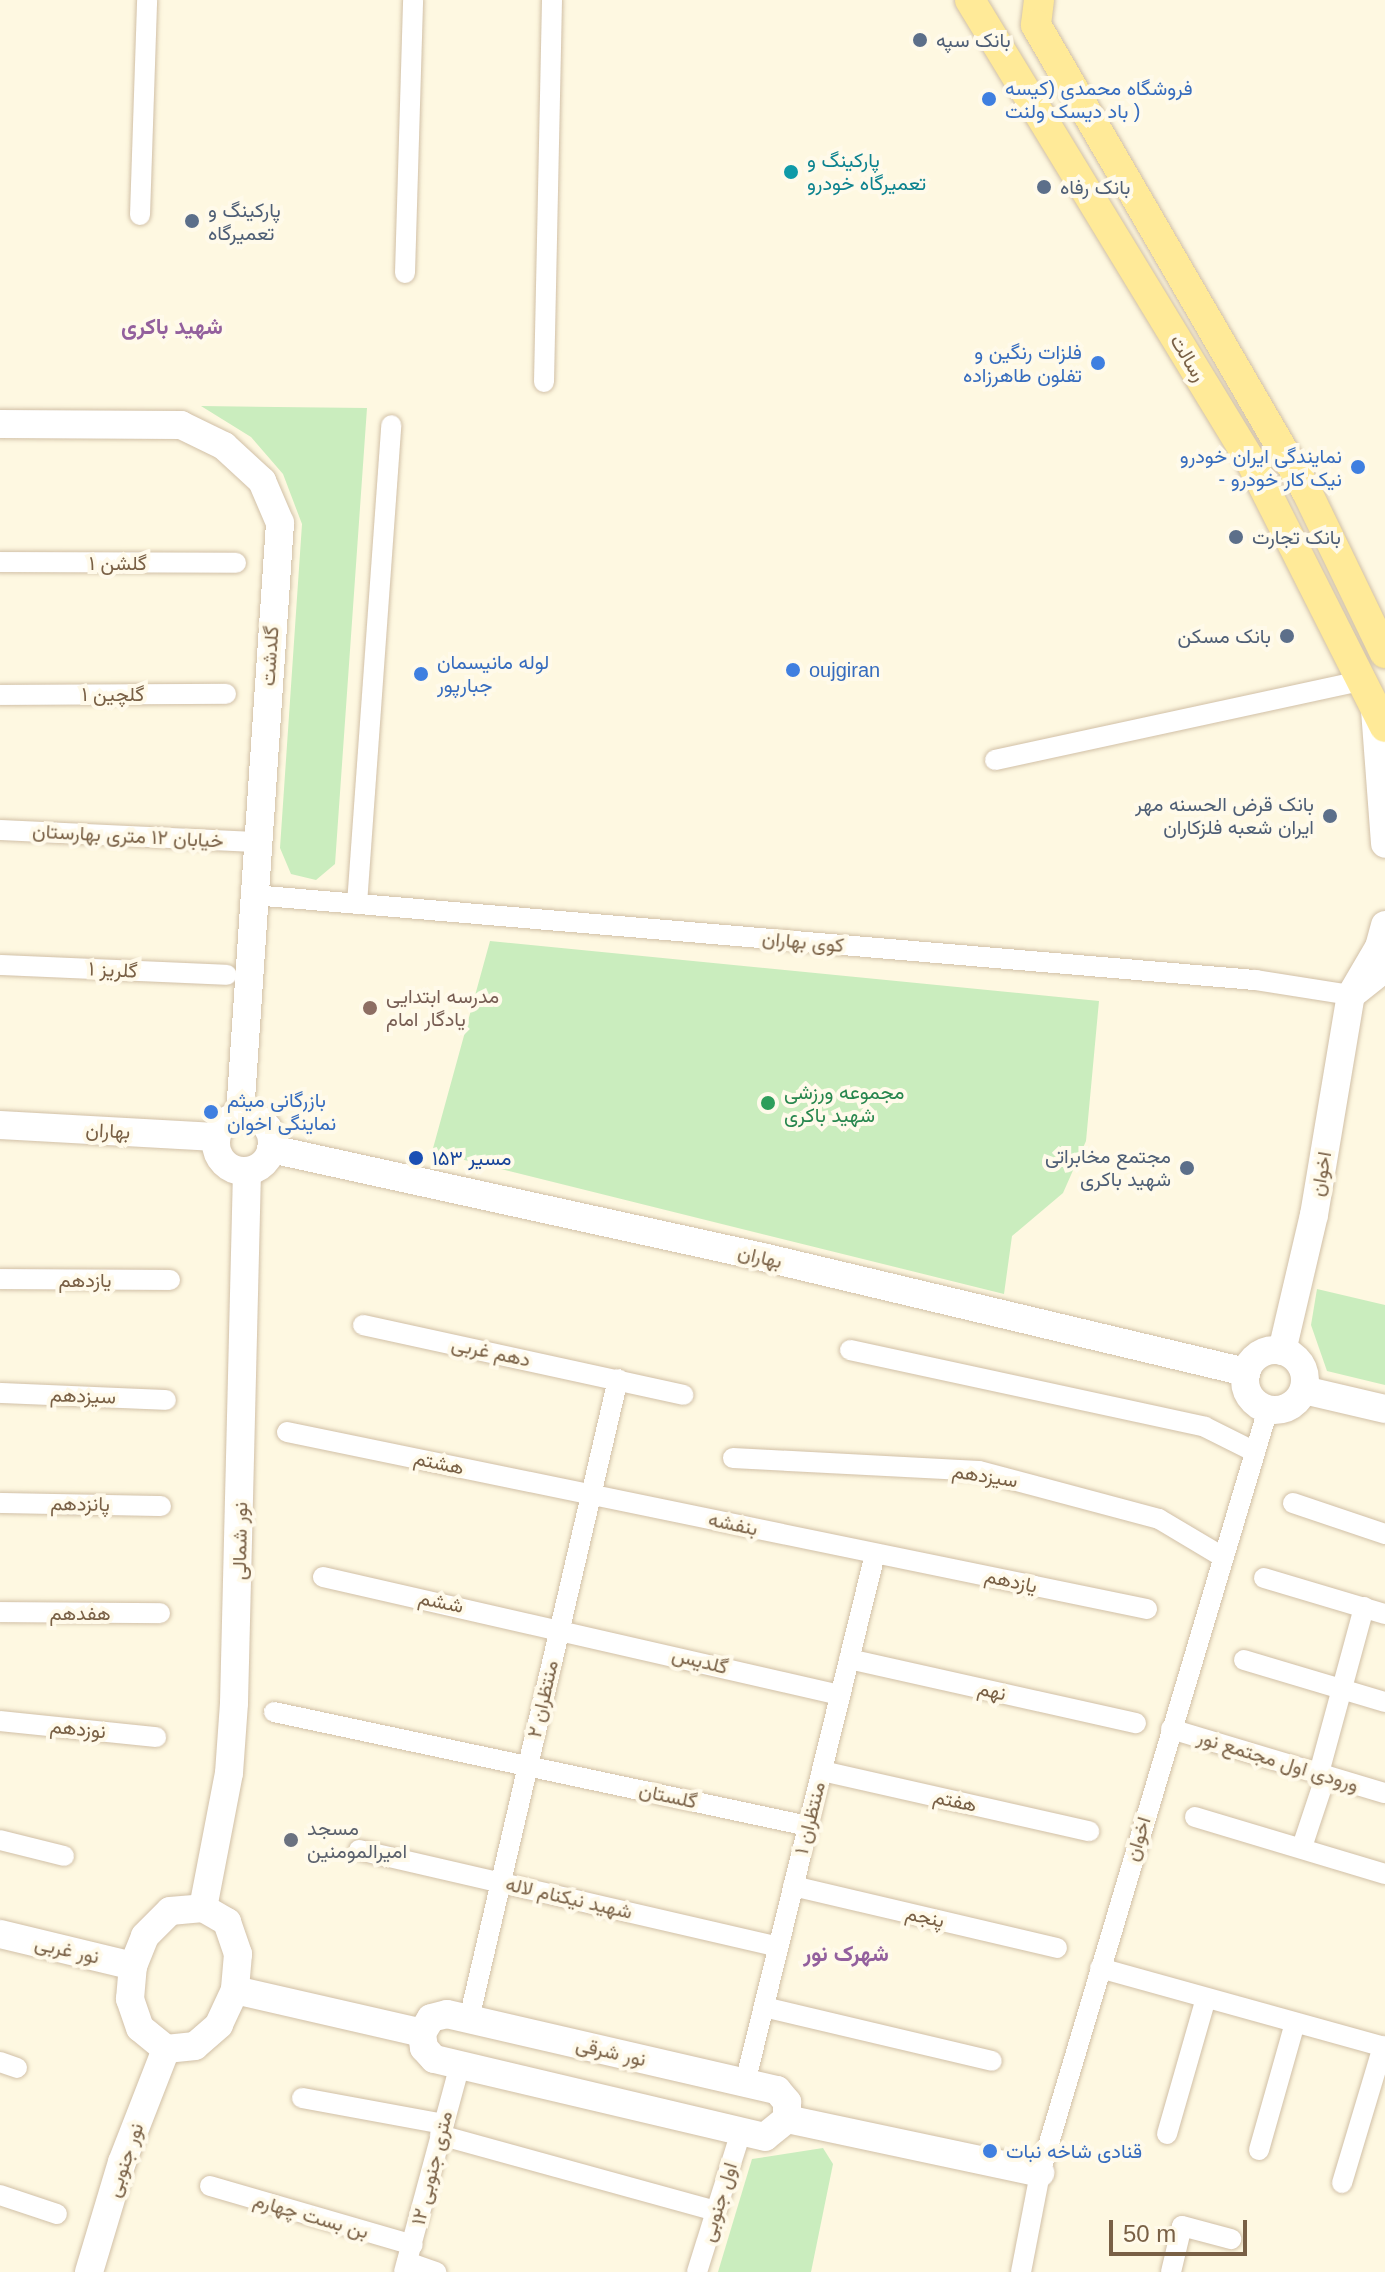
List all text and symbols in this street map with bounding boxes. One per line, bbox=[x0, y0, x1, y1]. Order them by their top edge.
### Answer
place label: بانک سپه bbox=[936, 28, 1011, 52]
marker: بانک سپه bbox=[911, 31, 929, 49]
place label: فروشگاه محمدی (کیسه باد دیسک ولنت ) bbox=[1005, 76, 1193, 123]
marker: فروشگاه محمدی (کیسه باد دیسک ولنت ) bbox=[980, 90, 998, 108]
place label: پارکینگ و تعمیرگاه خودرو bbox=[807, 148, 926, 195]
marker: پارکینگ و تعمیرگاه خودرو bbox=[782, 163, 800, 181]
place label: بانک رفاه bbox=[1060, 175, 1130, 199]
marker: بانک رفاه bbox=[1035, 178, 1053, 196]
place label: پارکینگ و تعمیرگاه bbox=[208, 198, 281, 245]
marker: پارکینگ و تعمیرگاه bbox=[183, 212, 201, 230]
district label: شهید باکری bbox=[121, 314, 223, 340]
street label: رسالت bbox=[1165, 330, 1211, 386]
place label: فلزات رنگین و تفلون طاهرزاده bbox=[963, 340, 1082, 387]
marker: فلزات رنگین و تفلون طاهرزاده bbox=[1089, 354, 1107, 372]
place label: نمایندگی ایران خودرو - نیک کار خودرو bbox=[1180, 444, 1342, 491]
marker: نمایندگی ایران خودرو - نیک کار خودرو bbox=[1349, 458, 1367, 476]
place label: بانک تجارت bbox=[1252, 525, 1341, 549]
marker: بانک تجارت bbox=[1227, 528, 1245, 546]
street label: گلشن ۱ bbox=[89, 551, 147, 575]
place label: بانک مسکن bbox=[1178, 624, 1271, 648]
street label: گلدشت bbox=[256, 625, 284, 687]
marker: بانک مسکن bbox=[1278, 627, 1296, 645]
place label: لوله مانیسمان جبارپور bbox=[437, 650, 549, 697]
place label: oujgiran bbox=[809, 658, 880, 682]
marker: oujgiran bbox=[784, 661, 802, 679]
marker: لوله مانیسمان جبارپور bbox=[412, 665, 430, 683]
street label: گلچین ۱ bbox=[82, 682, 144, 706]
place label: بانک قرض الحسنه مهر ایران شعبه فلزکاران bbox=[1135, 792, 1314, 839]
marker: بانک قرض الحسنه مهر ایران شعبه فلزکاران bbox=[1321, 807, 1339, 825]
street label: خیابان ۱۲ متری بهارستان bbox=[32, 819, 224, 853]
street label: کوی بهاران bbox=[761, 926, 845, 958]
street label: گلریز ۱ bbox=[88, 957, 138, 983]
place label: مدرسه ابتدایی یادگار امام bbox=[386, 984, 499, 1031]
marker: مدرسه ابتدایی یادگار امام bbox=[361, 999, 379, 1017]
place label: مجموعه ورزشی شهید باکری bbox=[784, 1080, 904, 1127]
place label: بازرگانی میثم نماینگی اخوان bbox=[227, 1088, 336, 1135]
marker: مجموعه ورزشی شهید باکری bbox=[759, 1094, 777, 1112]
marker: بازرگانی میثم نماینگی اخوان bbox=[202, 1103, 220, 1121]
street label: بهاران bbox=[85, 1118, 131, 1144]
place label: مجتمع مخابراتی شهید باکری bbox=[1045, 1144, 1171, 1191]
place label: مسیر ۱۵۳ bbox=[432, 1146, 512, 1170]
marker: مسیر ۱۵۳ bbox=[407, 1149, 425, 1167]
street label: اخوان bbox=[1305, 1150, 1337, 1198]
marker: مجتمع مخابراتی شهید باکری bbox=[1178, 1159, 1196, 1177]
street label: بهاران bbox=[736, 1240, 784, 1274]
street label: یازدهم bbox=[59, 1268, 111, 1292]
street label: دهم غربی bbox=[449, 1332, 533, 1372]
street label: سیزدهم bbox=[50, 1383, 116, 1409]
street label: هشتم bbox=[412, 1446, 466, 1480]
street label: سیزدهم bbox=[951, 1459, 1019, 1493]
street label: پانزدهم bbox=[50, 1491, 110, 1517]
street label: نور شمالی bbox=[227, 1502, 253, 1580]
street label: بنفشه bbox=[706, 1507, 760, 1541]
street label: یازدهم bbox=[983, 1564, 1039, 1598]
street label: ششم bbox=[416, 1586, 466, 1618]
street label: هفدهم bbox=[49, 1601, 111, 1625]
street label: گلدیس bbox=[670, 1642, 730, 1680]
street label: منتظران ۲ bbox=[522, 1658, 564, 1740]
street label: نهم bbox=[975, 1676, 1009, 1706]
street label: نوزدهم bbox=[49, 1714, 107, 1744]
street label: ورودی اول مجتمع نور bbox=[1194, 1725, 1362, 1797]
street label: گلستان bbox=[637, 1778, 699, 1814]
street label: منتظران ۱ bbox=[789, 1779, 831, 1857]
street label: هفتم bbox=[931, 1785, 979, 1817]
street label: اخوان bbox=[1120, 1814, 1156, 1864]
place label: مسجد امیرالمومنین bbox=[307, 1816, 407, 1863]
marker: مسجد امیرالمومنین bbox=[282, 1831, 300, 1849]
street label: شهید نیکنام لاله bbox=[503, 1872, 635, 1924]
street label: پنجم bbox=[903, 1901, 947, 1933]
street label: نور غربی bbox=[32, 1931, 102, 1969]
district label: شهرک نور bbox=[803, 1941, 889, 1967]
street label: نور شرقی bbox=[574, 2032, 648, 2072]
street label: ۱۲ متری جنوبی bbox=[406, 2108, 458, 2228]
street label: نور جنوبی bbox=[101, 2120, 149, 2200]
place label: قنادی شاخه نبات bbox=[1006, 2139, 1142, 2163]
marker: قنادی شاخه نبات bbox=[981, 2142, 999, 2160]
street label: اول جنوبی bbox=[696, 2159, 742, 2245]
street label: بن بست چهارم bbox=[251, 2188, 371, 2244]
scale bar bbox=[1113, 2204, 1251, 2254]
text: 50 m bbox=[1123, 2220, 1176, 2247]

